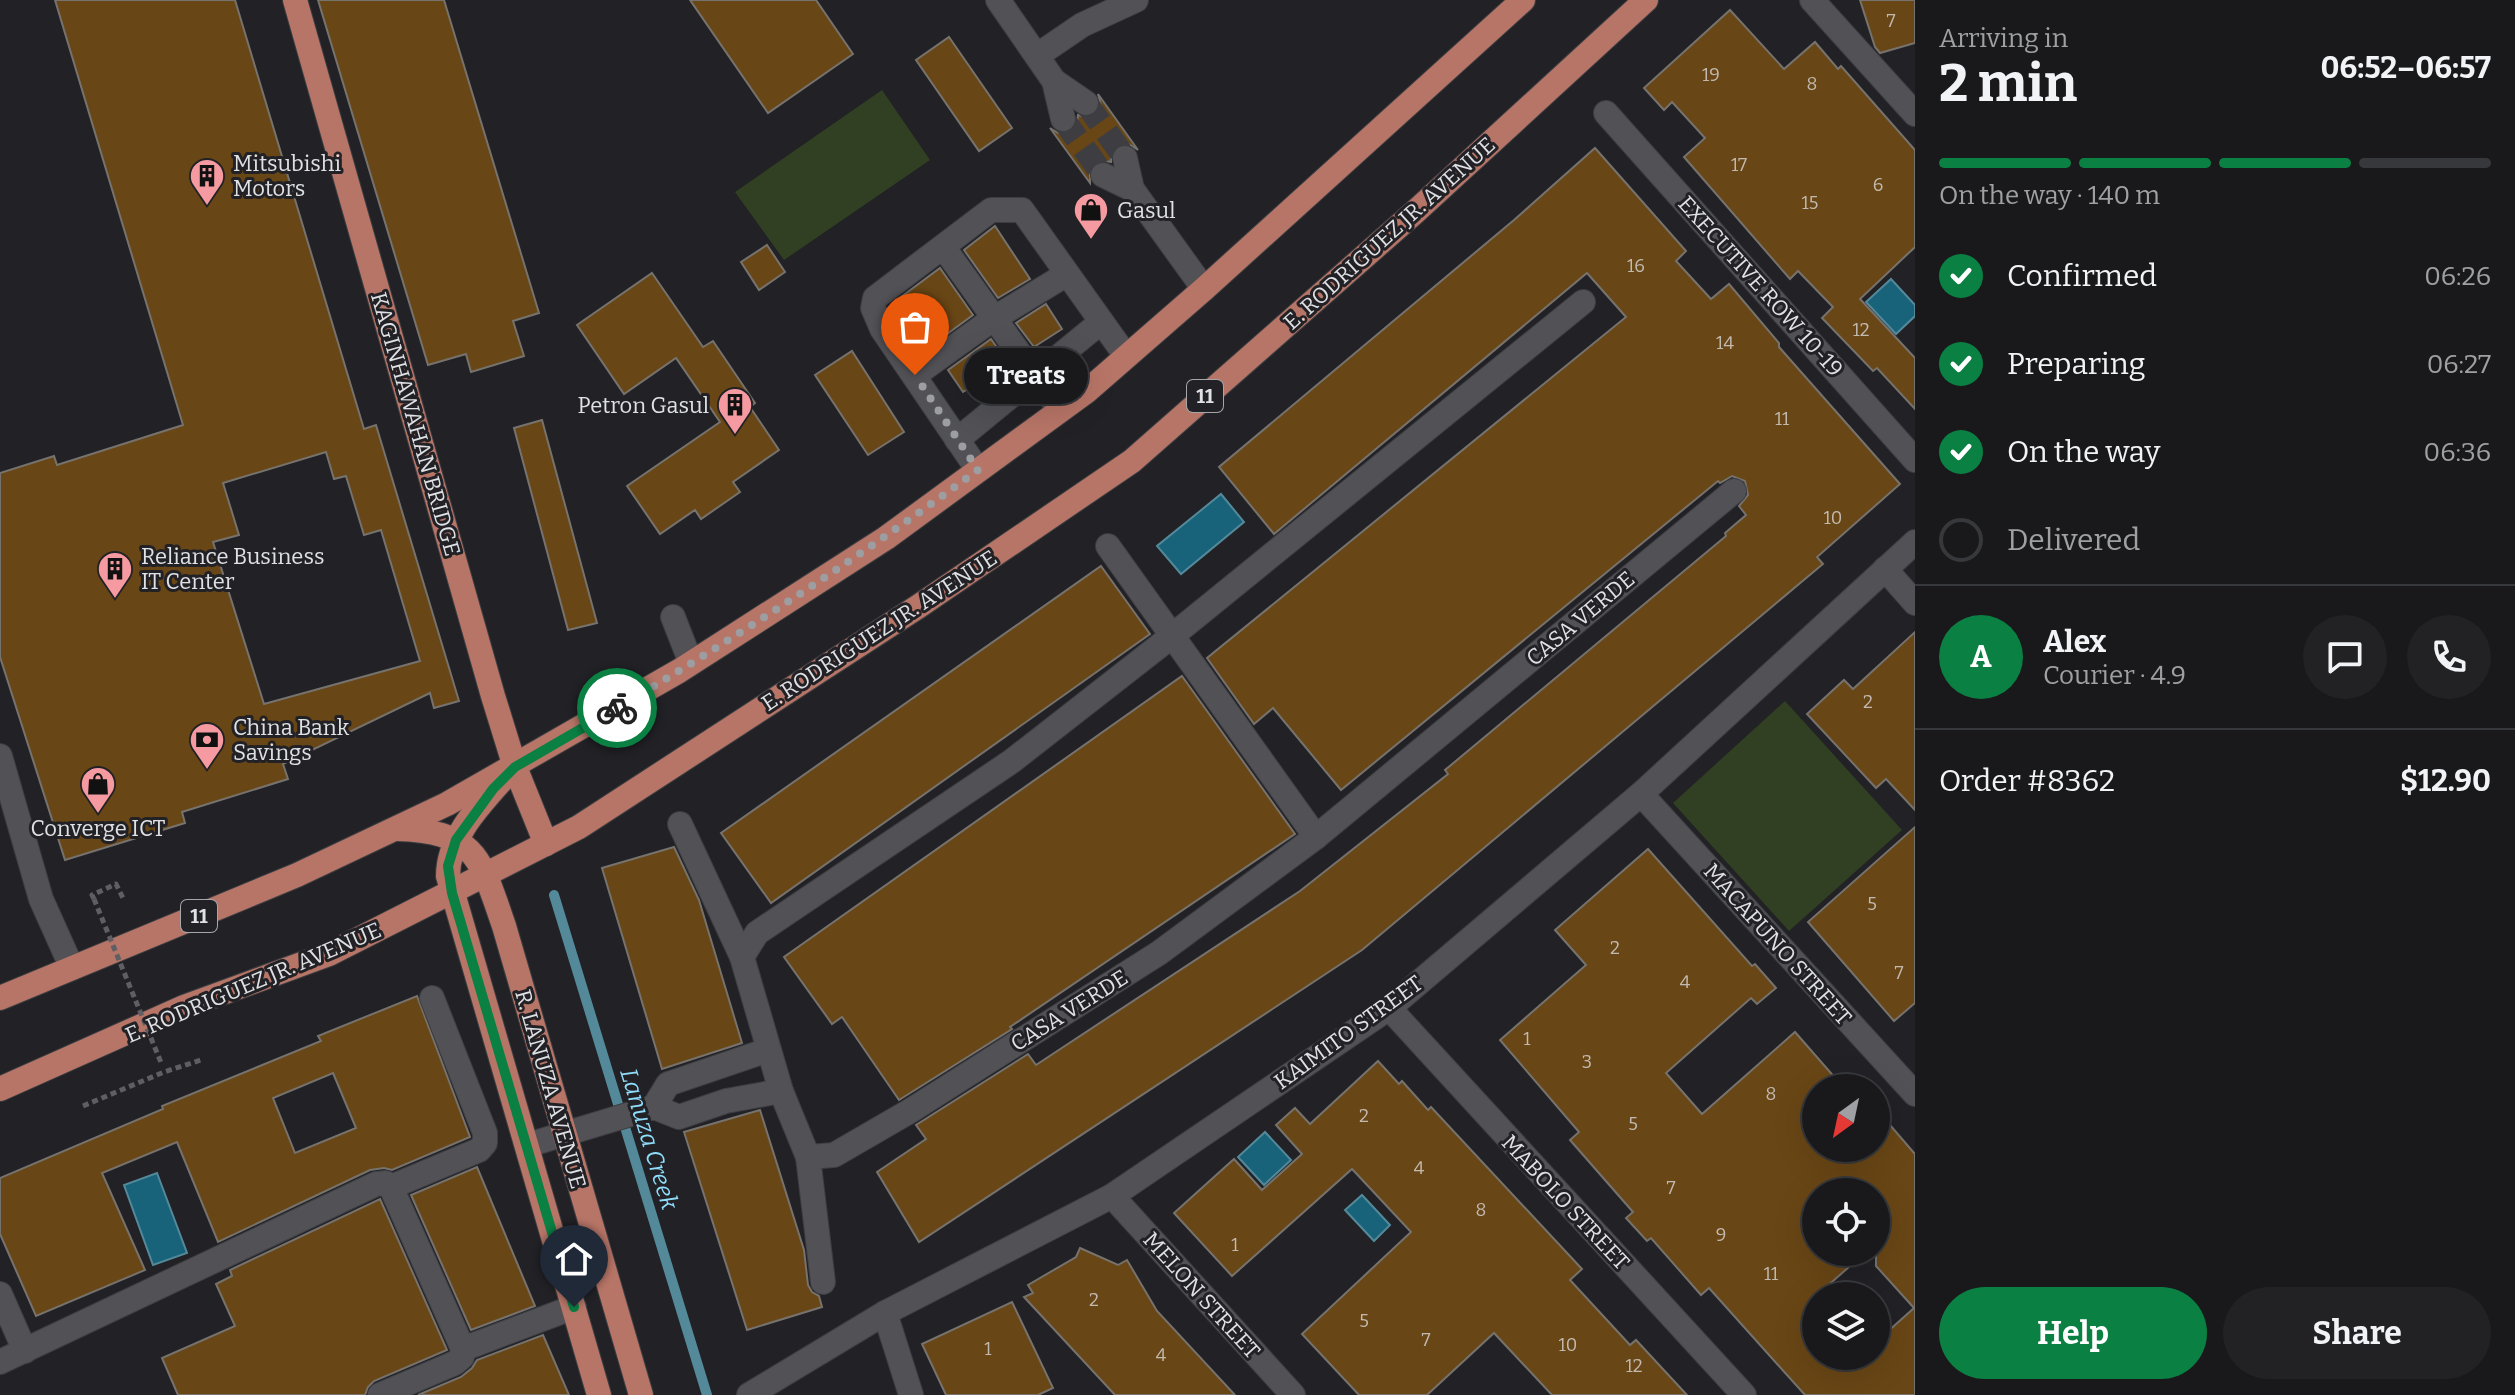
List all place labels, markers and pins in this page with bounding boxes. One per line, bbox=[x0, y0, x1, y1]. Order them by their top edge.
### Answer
place label: Mitsubishi Motors bbox=[233, 150, 342, 202]
building icon: Mitsubishi Motors bbox=[188, 157, 226, 207]
shop icon: Gasul bbox=[1072, 191, 1110, 241]
place label: Gasul bbox=[1117, 197, 1175, 224]
pin bbox=[881, 293, 949, 375]
callout: Treats bbox=[963, 347, 1087, 403]
building icon: Petron Gasul bbox=[716, 386, 754, 436]
place label: Petron Gasul bbox=[578, 392, 709, 419]
place label: Reliance Business IT Center bbox=[141, 543, 324, 595]
building icon: Reliance Business IT Center bbox=[96, 550, 134, 600]
place label: China Bank Savings bbox=[233, 714, 350, 766]
bank icon: China Bank Savings bbox=[188, 721, 226, 771]
shop icon: Converge ICT bbox=[79, 765, 117, 815]
place label: Converge ICT bbox=[31, 815, 166, 842]
pin bbox=[540, 1225, 608, 1307]

